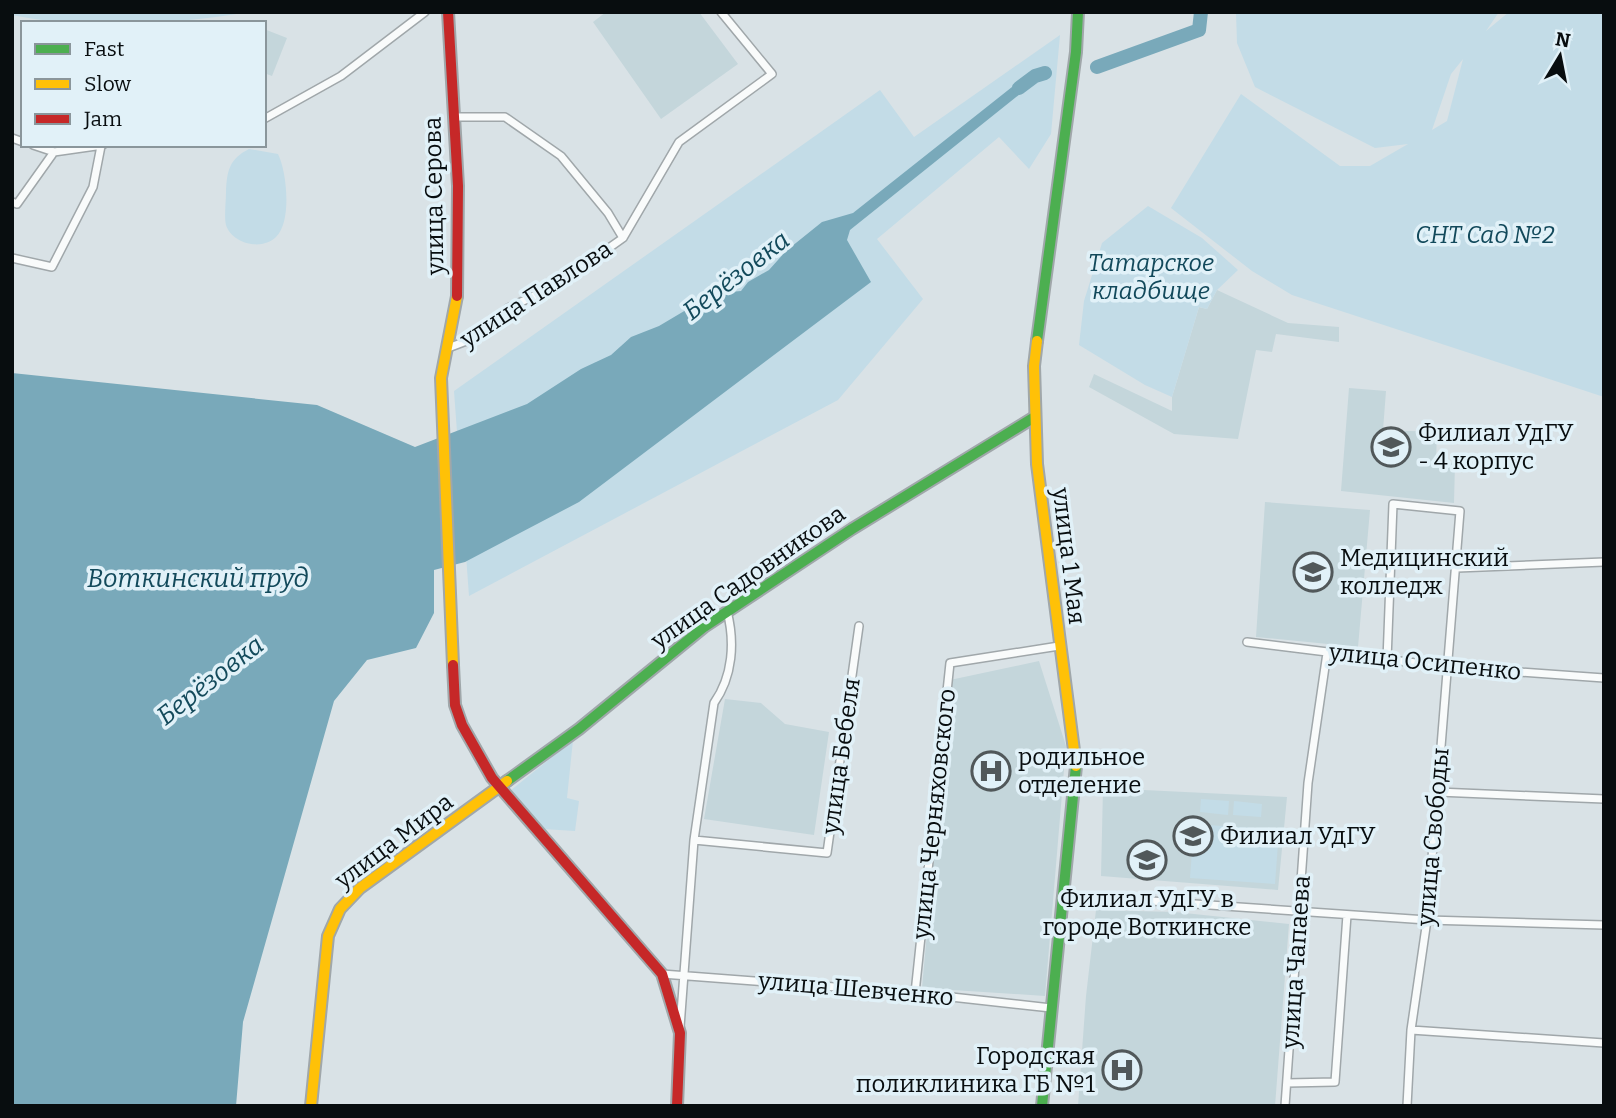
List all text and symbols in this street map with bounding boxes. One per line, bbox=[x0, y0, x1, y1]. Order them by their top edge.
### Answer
legend bbox=[21, 21, 266, 147]
north arrow bbox=[1525, 21, 1595, 91]
text: N bbox=[1554, 27, 1572, 52]
text: Fast bbox=[84, 36, 125, 62]
text: Slow bbox=[84, 71, 131, 97]
text: Jam bbox=[83, 106, 122, 132]
street label: улица Серова bbox=[419, 117, 449, 276]
park label: СНТ Сад №2 bbox=[1415, 221, 1555, 249]
water label: Берёзовка bbox=[677, 224, 796, 327]
street label: улица Павлова bbox=[454, 235, 617, 354]
park label: Татарское кладбище bbox=[1088, 249, 1214, 305]
place label: Филиал УдГУ - 4 корпус bbox=[1418, 419, 1574, 475]
school or university icon: Филиал УдГУ - 4 корпус bbox=[1370, 426, 1412, 468]
street label: улица 1 Мая bbox=[1047, 485, 1091, 626]
street label: улица Садовникова bbox=[645, 499, 850, 655]
place label: Медицинский колледж bbox=[1340, 544, 1509, 600]
school or university icon: Медицинский колледж bbox=[1292, 551, 1334, 593]
water label: Воткинский пруд bbox=[87, 563, 309, 594]
water label: Берёзовка bbox=[151, 629, 270, 732]
street label: улица Осипенко bbox=[1327, 638, 1522, 686]
street label: улица Бебеля bbox=[816, 676, 866, 837]
street label: улица Черняховского bbox=[907, 687, 961, 942]
place label: родильное отделение bbox=[1018, 743, 1145, 799]
street label: улица Свободы bbox=[1411, 747, 1455, 928]
hospital icon: родильное отделение bbox=[970, 750, 1012, 792]
street label: улица Мира bbox=[329, 788, 458, 895]
school or university icon: Филиал УдГУ bbox=[1172, 815, 1214, 857]
place label: Филиал УдГУ bbox=[1220, 822, 1376, 850]
school or university icon: Филиал УдГУ в городе Воткинске bbox=[1126, 839, 1168, 881]
street label: улица Чапаева bbox=[1276, 874, 1316, 1051]
place label: Филиал УдГУ в городе Воткинске bbox=[1043, 885, 1251, 941]
street label: улица Шевченко bbox=[756, 966, 955, 1011]
place label: Городская поликлиника ГБ №1 bbox=[856, 1042, 1095, 1098]
hospital icon: Городская поликлиника ГБ №1 bbox=[1101, 1049, 1143, 1091]

